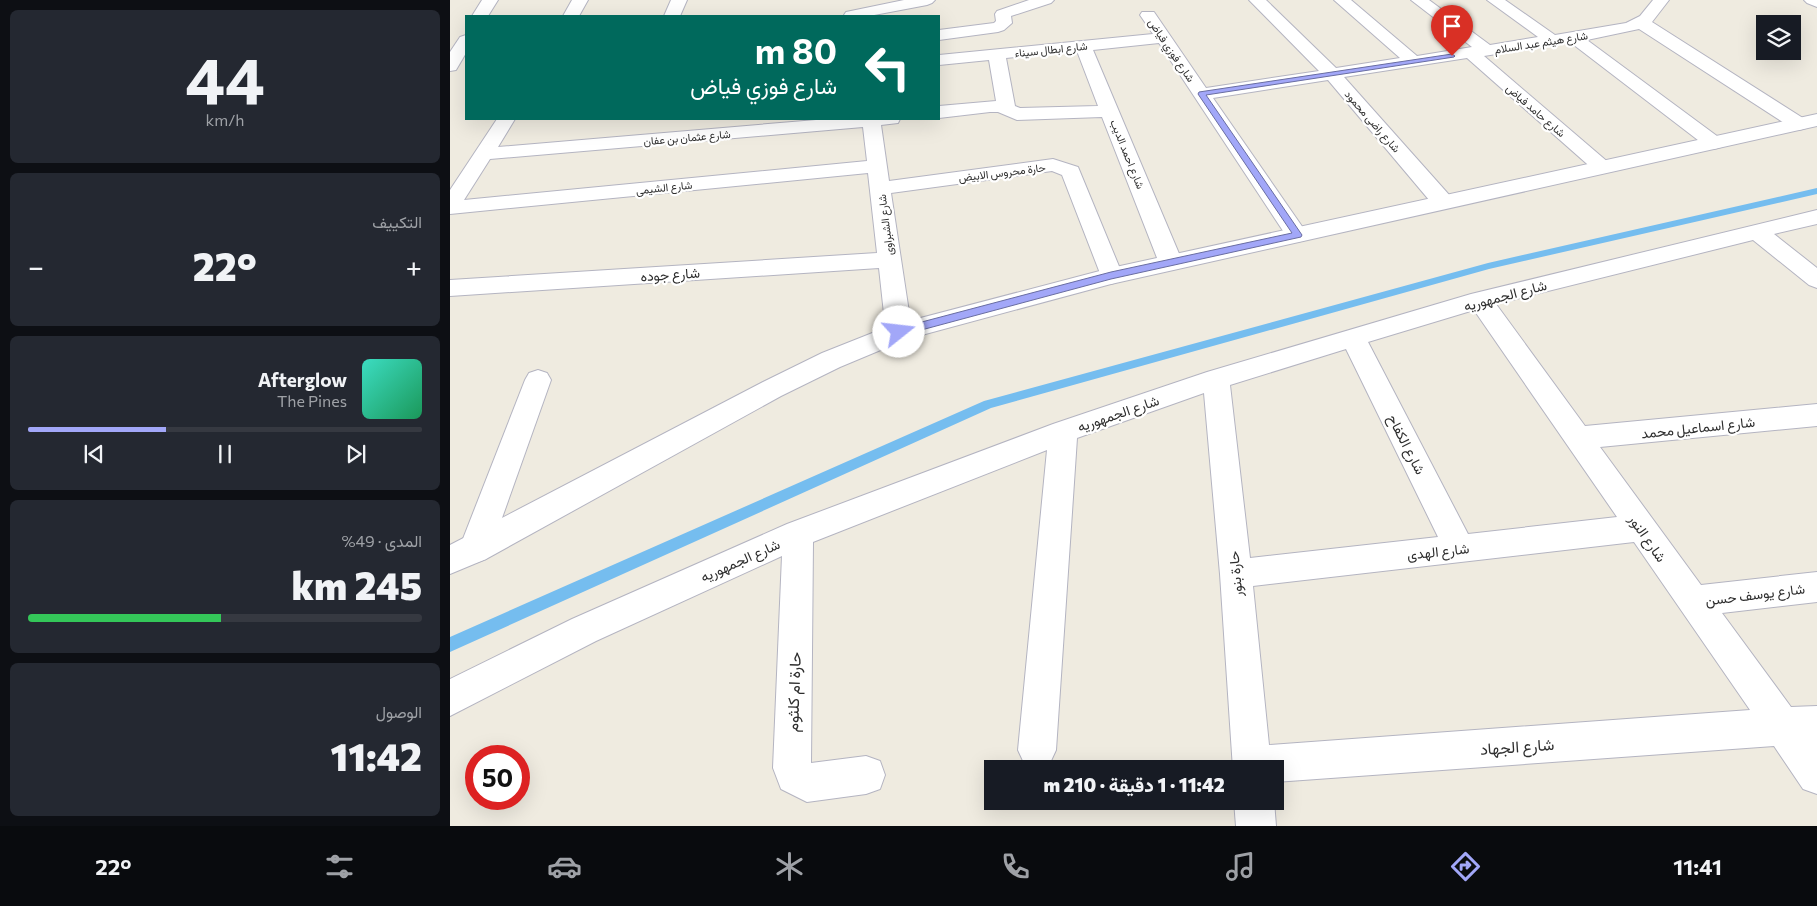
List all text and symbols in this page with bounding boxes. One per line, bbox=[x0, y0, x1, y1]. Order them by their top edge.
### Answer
pin bbox=[1431, 5, 1473, 56]
icon: arrive bbox=[1438, 12, 1466, 40]
map controls bbox=[1756, 15, 1801, 60]
button: layers bbox=[1756, 15, 1801, 60]
street label: شارع فوزي فياض bbox=[1143, 16, 1198, 87]
text: 80 m bbox=[755, 28, 837, 71]
street label: شارع هيثم عبد السلام bbox=[1493, 28, 1589, 58]
icon: left bbox=[855, 35, 920, 100]
text: 44 bbox=[185, 38, 265, 117]
street label: شارع ابطال سيناء bbox=[1014, 39, 1089, 61]
text: شارع فوزي فياض bbox=[690, 72, 837, 99]
street label: شارع حامد فياض bbox=[1503, 81, 1568, 141]
street label: شارع راضى محمود bbox=[1341, 87, 1404, 156]
text: km/h bbox=[206, 110, 244, 129]
street label: شارع احمد الديب bbox=[1106, 117, 1148, 192]
street label: شارع عثمان بن عفان bbox=[643, 127, 732, 149]
street label: حارة محروس الابيض bbox=[958, 160, 1047, 185]
street label: شارع الشيمى bbox=[635, 178, 693, 198]
street label: شارع الشبراوى bbox=[875, 193, 897, 256]
text: التكييف bbox=[372, 212, 422, 231]
text: 22° bbox=[193, 242, 257, 289]
text: − bbox=[28, 249, 44, 283]
text: + bbox=[406, 249, 422, 283]
street label: شارع جوده bbox=[640, 263, 701, 288]
street label: شارع الجمهوريه bbox=[1462, 276, 1549, 317]
position arrow bbox=[872, 305, 924, 357]
text: Afterglow bbox=[258, 368, 347, 391]
text: The Pines bbox=[277, 391, 347, 410]
street label: شارع الجمهوريه bbox=[1075, 391, 1162, 438]
street label: شارع الكفاح bbox=[1382, 411, 1429, 478]
street label: شارع اسماعيل محمد bbox=[1640, 413, 1756, 444]
icon: previous bbox=[80, 440, 108, 468]
icon: pause bbox=[211, 440, 239, 468]
icon: next bbox=[342, 440, 370, 468]
street label: شارع النور bbox=[1623, 510, 1670, 567]
text: المدى · 49% bbox=[341, 531, 422, 550]
street label: شارع الجمهوريه bbox=[698, 535, 784, 588]
street label: شارع الهدى bbox=[1406, 539, 1470, 566]
street label: حارة بنور bbox=[1225, 550, 1247, 599]
text: 245 km bbox=[292, 561, 422, 608]
street label: شارع يوسف حسن bbox=[1704, 579, 1806, 612]
street label: حارة ام كلثوم bbox=[782, 651, 806, 733]
text: الوصول bbox=[376, 702, 422, 721]
text: 11:42 bbox=[330, 732, 422, 779]
street label: شارع الجهاد bbox=[1479, 734, 1555, 761]
speed limit sign: 50 bbox=[465, 745, 530, 810]
text: 11:42 · 1 دقيقة · 210 m bbox=[1043, 773, 1225, 796]
icon: filters bbox=[322, 849, 357, 884]
icon: car bbox=[547, 849, 582, 884]
icon: climate bbox=[772, 849, 807, 884]
icon: phone bbox=[998, 849, 1033, 884]
icon: music bbox=[1223, 849, 1258, 884]
icon: directions bbox=[1448, 849, 1483, 884]
text: 22° bbox=[95, 853, 131, 880]
text: 11:41 bbox=[1673, 853, 1722, 880]

